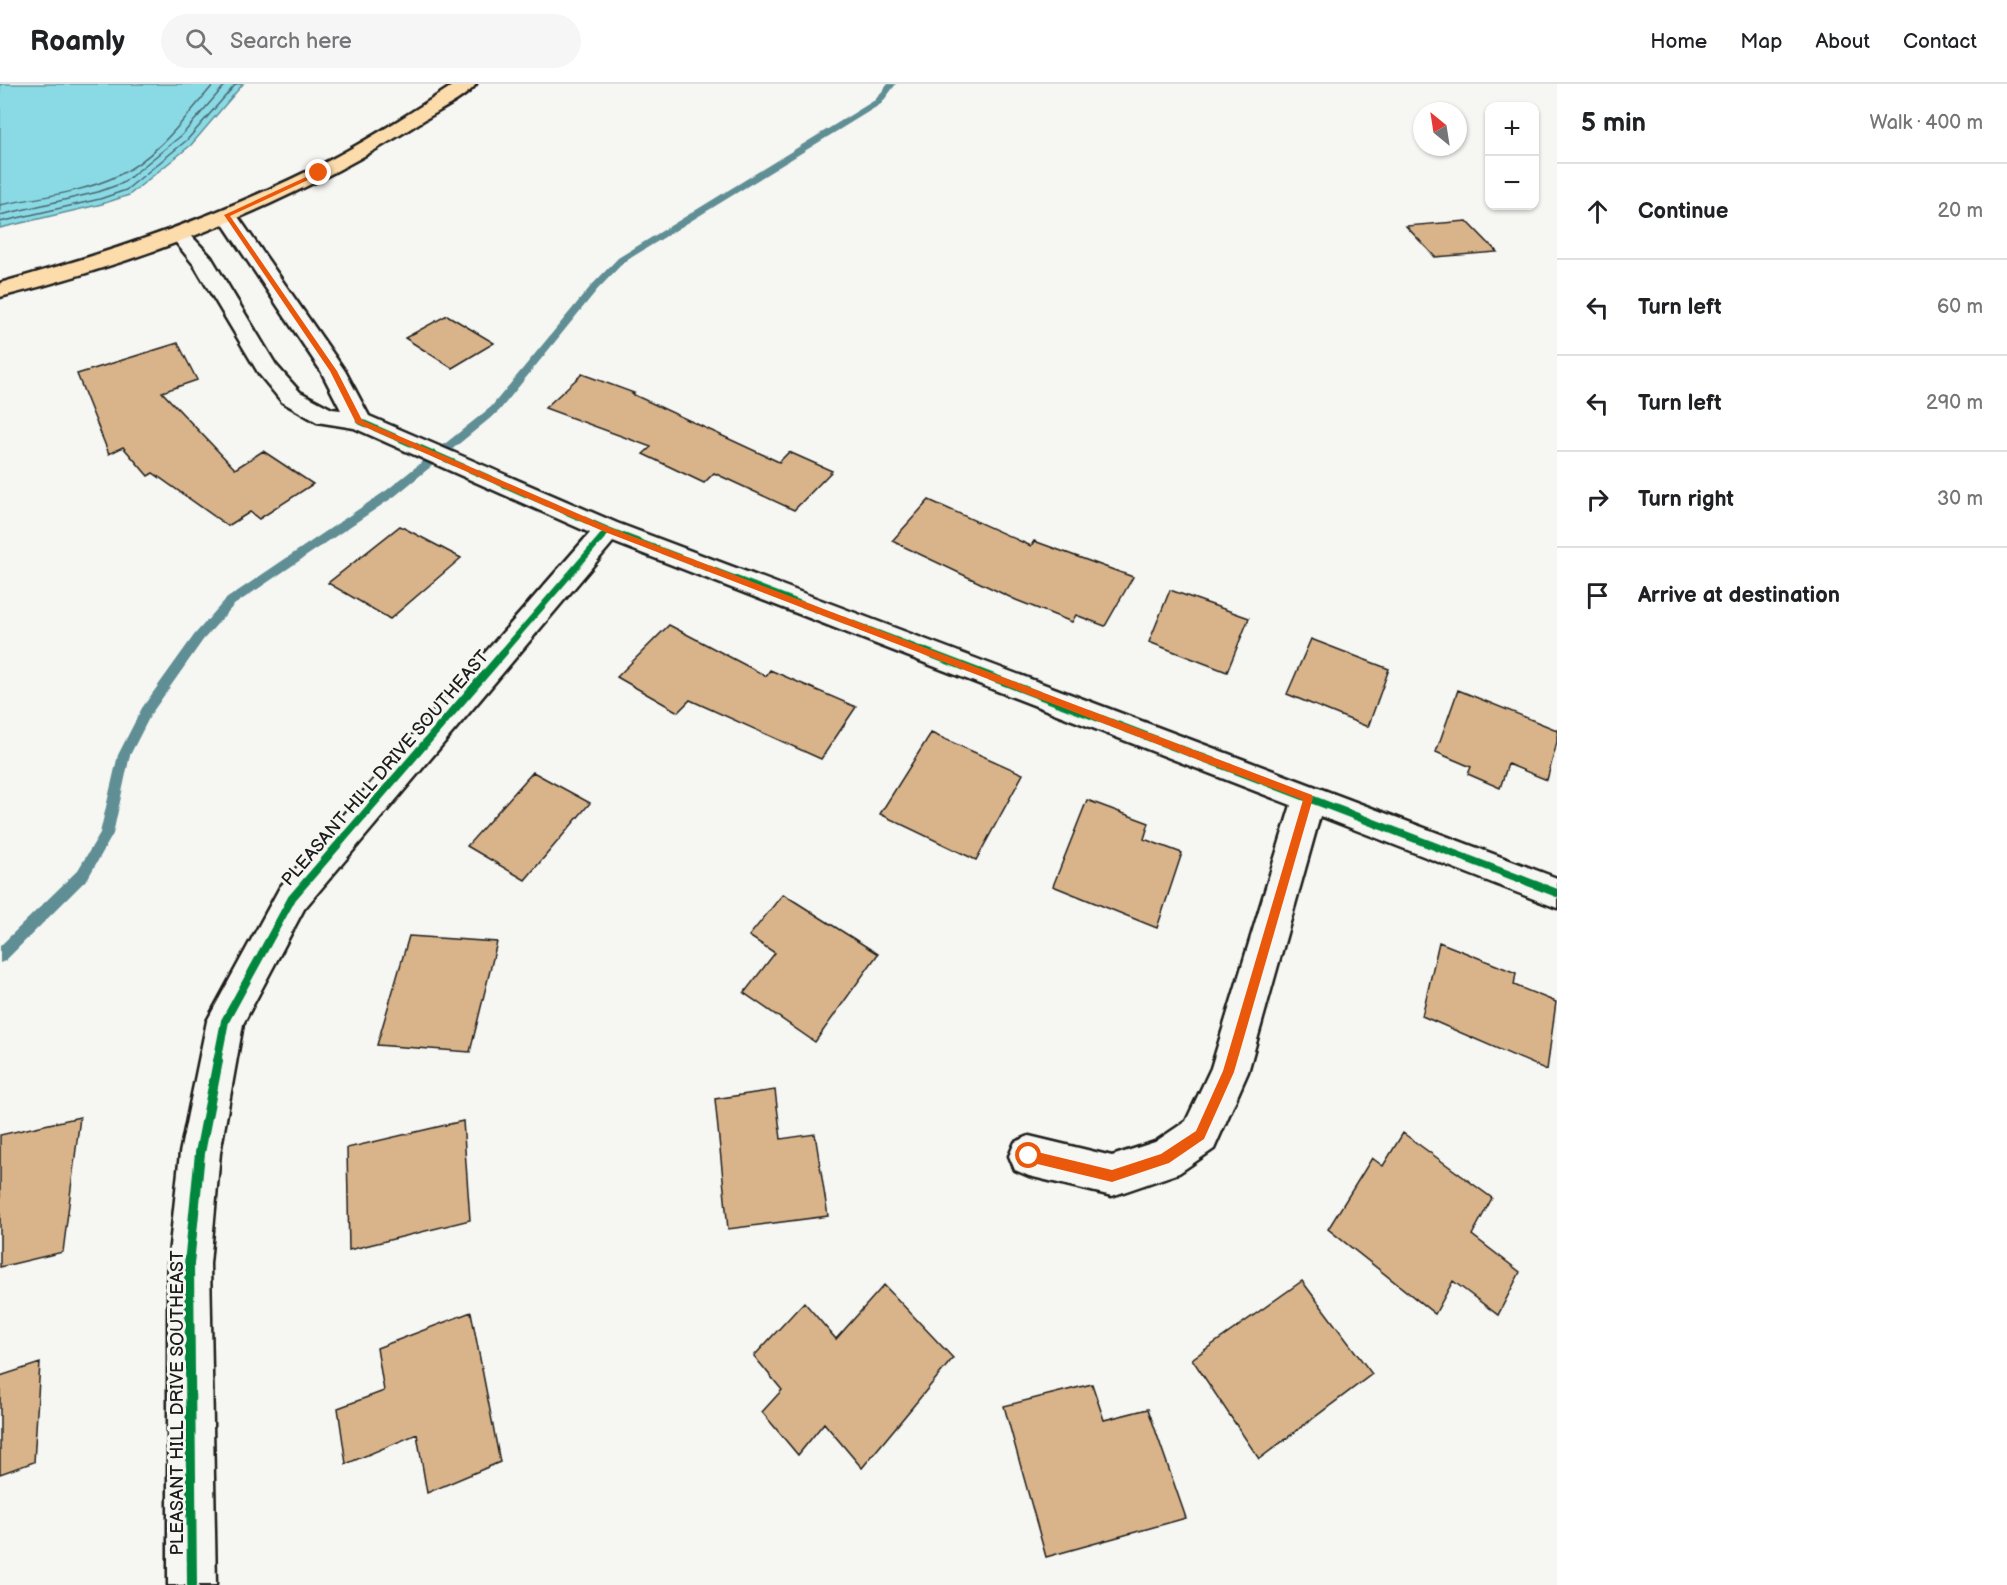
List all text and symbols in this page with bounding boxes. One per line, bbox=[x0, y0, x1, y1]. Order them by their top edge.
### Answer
search box bbox=[161, 14, 581, 68]
text: Roamly bbox=[30, 25, 125, 58]
icon: search bbox=[182, 25, 215, 58]
text: Search here bbox=[230, 28, 352, 55]
text: Home bbox=[1650, 29, 1707, 54]
text: Map bbox=[1740, 29, 1782, 54]
text: About bbox=[1815, 29, 1870, 54]
text: Contact bbox=[1903, 29, 1977, 54]
north arrow bbox=[1413, 102, 1467, 156]
map controls bbox=[1485, 102, 1539, 210]
button: + bbox=[1485, 102, 1539, 156]
text: 5 min bbox=[1581, 108, 1646, 139]
text: Walk · 400 m bbox=[1870, 111, 1983, 135]
button: − bbox=[1485, 156, 1539, 210]
route end bbox=[305, 159, 331, 185]
icon: ahead bbox=[1581, 195, 1614, 228]
text: Continue bbox=[1638, 198, 1728, 225]
text: 20 m bbox=[1938, 199, 1983, 223]
icon: left bbox=[1581, 291, 1614, 324]
text: Turn left bbox=[1638, 294, 1722, 321]
text: 60 m bbox=[1937, 295, 1983, 319]
icon: left bbox=[1581, 387, 1614, 420]
text: Turn left bbox=[1638, 390, 1722, 417]
text: 290 m bbox=[1926, 391, 1983, 415]
icon: right bbox=[1581, 483, 1614, 516]
text: Turn right bbox=[1638, 486, 1734, 513]
text: 30 m bbox=[1937, 487, 1983, 511]
icon: arrive bbox=[1581, 579, 1614, 612]
text: Arrive at destination bbox=[1638, 582, 1840, 609]
street label: PLEASANT HILL DRIVE SOUTHEAST bbox=[277, 646, 493, 890]
route start bbox=[1015, 1142, 1041, 1168]
street label: PLEASANT HILL DRIVE SOUTHEAST bbox=[167, 1250, 188, 1555]

